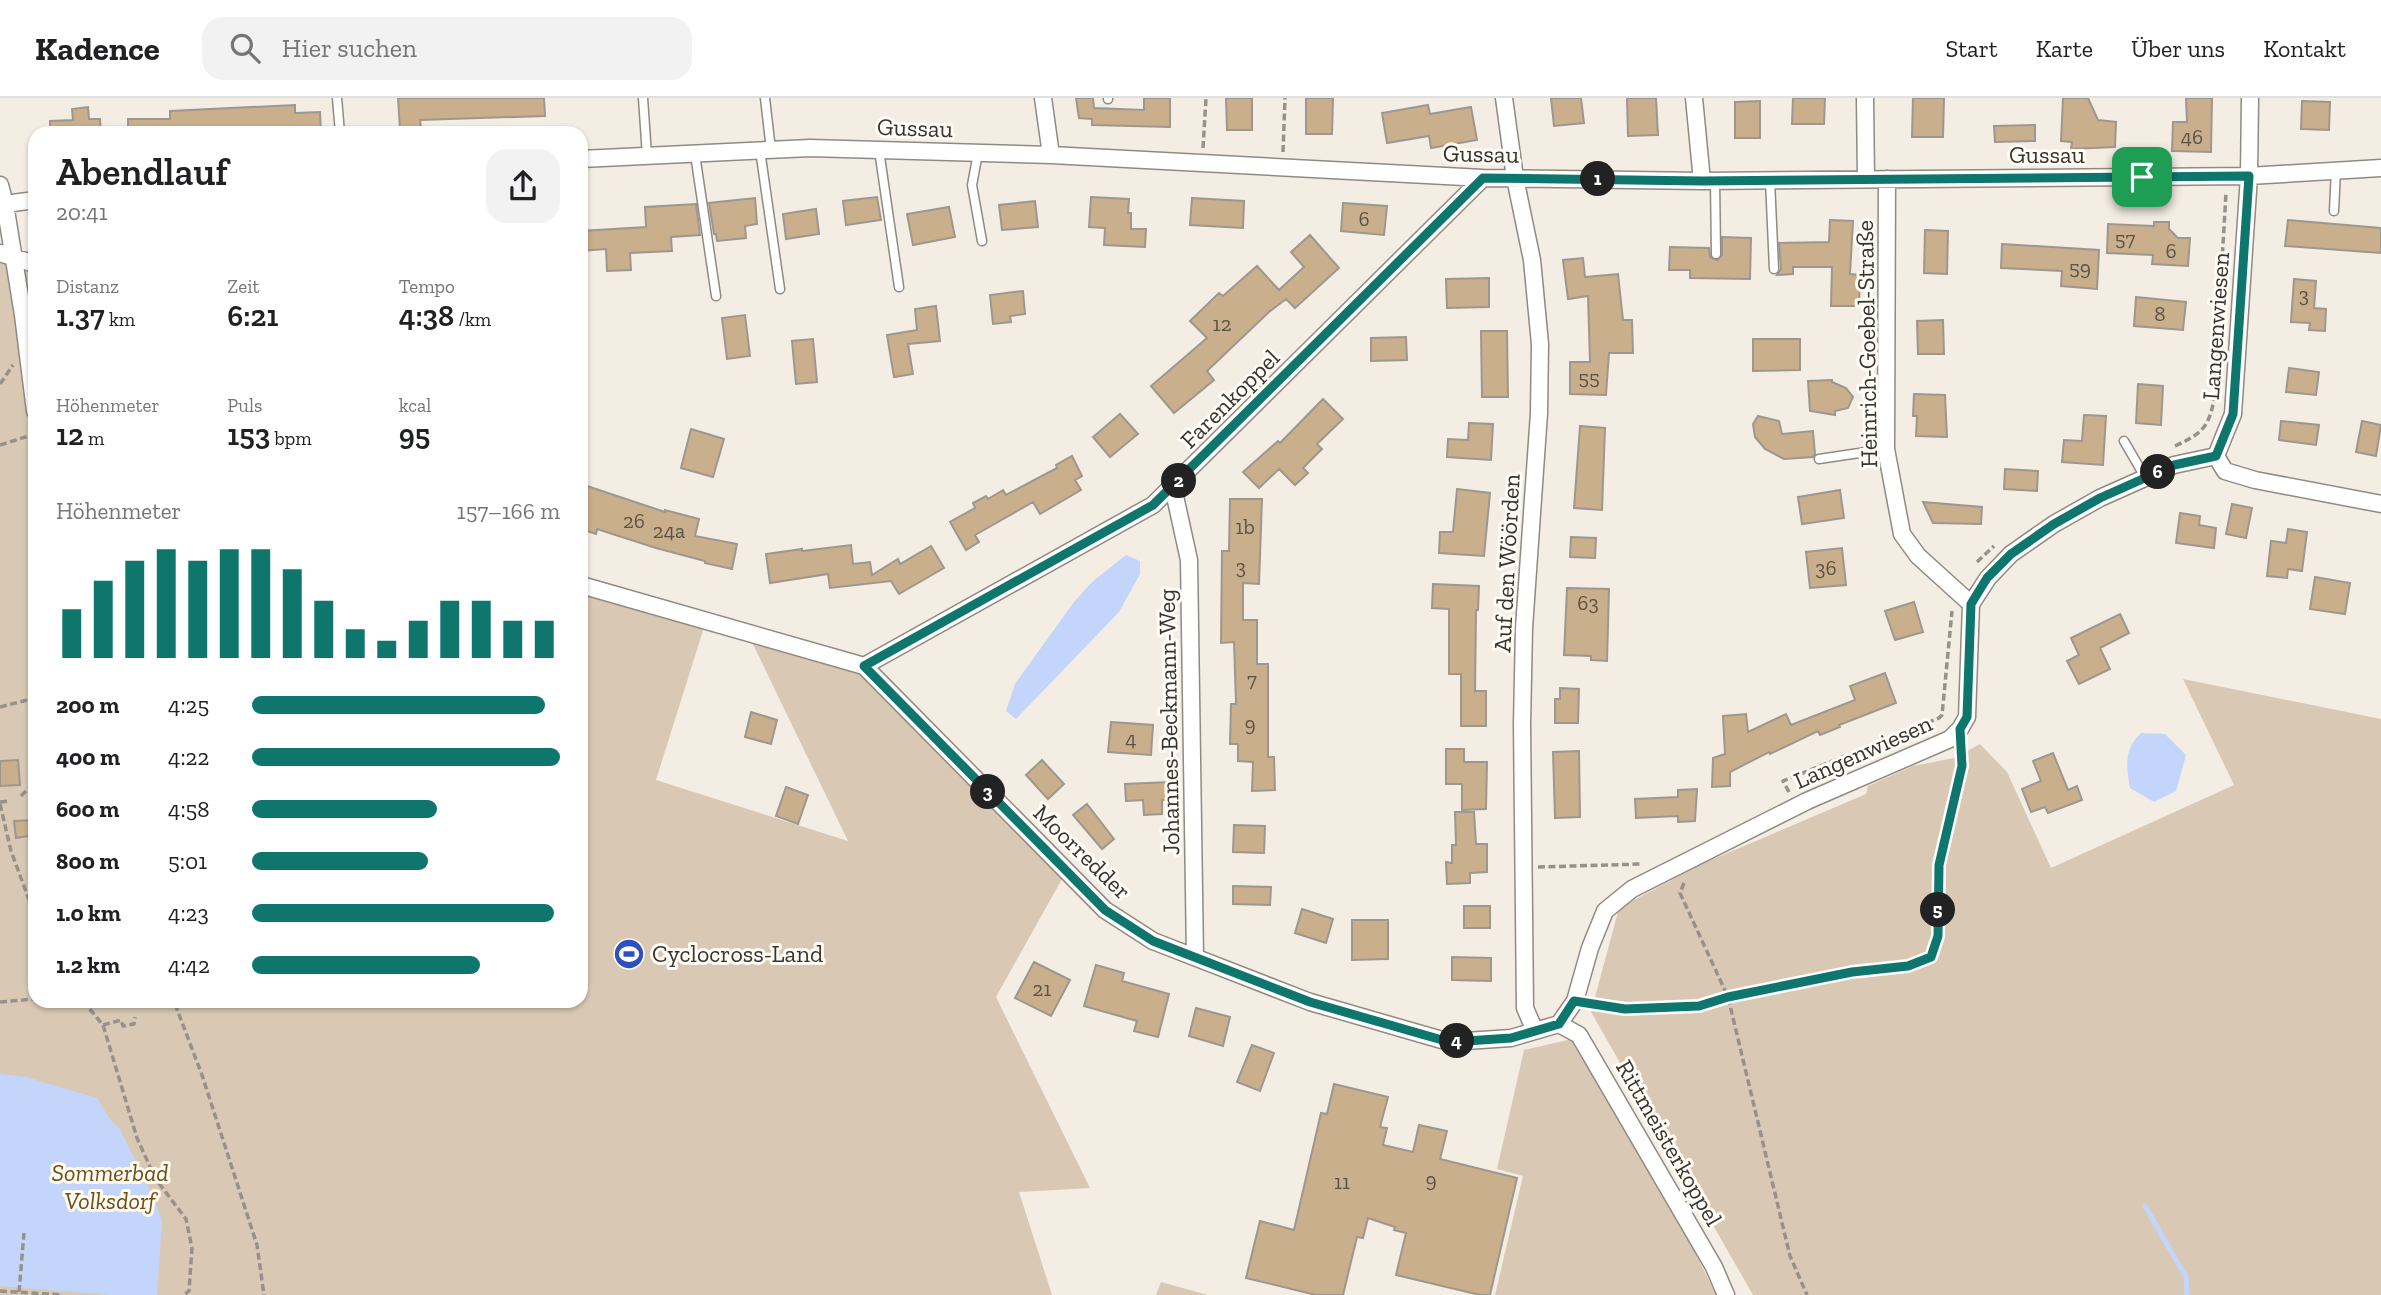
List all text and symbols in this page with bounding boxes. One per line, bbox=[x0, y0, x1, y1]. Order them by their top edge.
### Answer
search box bbox=[202, 17, 692, 80]
text: Kadence bbox=[35, 29, 160, 68]
icon: search bbox=[226, 29, 264, 67]
text: Hier suchen bbox=[282, 32, 417, 64]
text: Start bbox=[1945, 34, 1998, 63]
text: Karte bbox=[2036, 34, 2093, 63]
text: Über uns bbox=[2131, 34, 2225, 63]
text: Kontakt bbox=[2263, 34, 2346, 63]
street label: Gussau bbox=[876, 112, 954, 143]
house number: 46 bbox=[2181, 124, 2203, 149]
street label: Gussau bbox=[1443, 138, 1520, 169]
street label: Gussau bbox=[2009, 140, 2086, 169]
pin bbox=[2112, 147, 2172, 207]
text: Abendlauf bbox=[56, 149, 228, 195]
button: share bbox=[486, 149, 560, 223]
icon: arrive bbox=[2123, 158, 2161, 196]
pin: 1 bbox=[1580, 162, 1616, 196]
text: 1 bbox=[1594, 167, 1601, 190]
text: 20:41 bbox=[56, 198, 108, 226]
house number: 6 bbox=[1358, 206, 1370, 231]
street label: Heinrich-Goebel-Straße bbox=[1850, 220, 1883, 468]
house number: 57 bbox=[2115, 226, 2135, 251]
house number: 6 bbox=[2165, 238, 2177, 263]
street label: Langenwiesen bbox=[2196, 251, 2235, 401]
house number: 59 bbox=[2069, 255, 2091, 280]
text: Distanz bbox=[56, 275, 119, 298]
text: Zeit bbox=[227, 275, 260, 298]
text: Tempo bbox=[399, 275, 455, 298]
house number: 3 bbox=[2299, 282, 2309, 307]
text: 1.37 bbox=[56, 298, 105, 334]
text: 6:21 bbox=[227, 298, 278, 334]
text: 4:38 bbox=[399, 298, 454, 334]
house number: 8 bbox=[2154, 301, 2166, 326]
text: km bbox=[105, 308, 135, 331]
text: /km bbox=[454, 308, 491, 331]
house number: 12 bbox=[1213, 311, 1231, 336]
street label: Farenkoppel bbox=[1174, 343, 1285, 454]
house number: 55 bbox=[1578, 365, 1600, 390]
text: Höhenmeter bbox=[56, 394, 159, 417]
text: Puls bbox=[227, 394, 262, 417]
text: kcal bbox=[399, 394, 431, 417]
text: 12 bbox=[56, 417, 84, 453]
text: 153 bbox=[227, 417, 270, 453]
text: 95 bbox=[399, 417, 430, 453]
text: m bbox=[84, 427, 105, 450]
text: bpm bbox=[270, 427, 312, 450]
pin: 6 bbox=[2140, 454, 2176, 490]
text: 6 bbox=[2152, 460, 2163, 483]
pin: 2 bbox=[1162, 464, 1196, 498]
text: 2 bbox=[1173, 469, 1184, 492]
street label: Auf den Wöörden bbox=[1487, 473, 1526, 653]
text: Höhenmeter bbox=[56, 497, 181, 525]
text: 157–166 m bbox=[457, 497, 560, 525]
house number: 26 bbox=[623, 508, 645, 533]
house number: 1b bbox=[1235, 514, 1255, 539]
house number: 24a bbox=[653, 518, 685, 543]
house number: 3 bbox=[1236, 554, 1246, 579]
house number: 36 bbox=[1815, 555, 1837, 580]
street label: Johannes-Beckmann-Weg bbox=[1152, 588, 1185, 856]
house number: 63 bbox=[1577, 590, 1599, 615]
house number: 7 bbox=[1247, 667, 1257, 692]
text: 200 m bbox=[56, 691, 119, 719]
text: 4:25 bbox=[168, 691, 209, 719]
street label: Langenwiesen bbox=[1789, 708, 1937, 795]
house number: 9 bbox=[1244, 711, 1256, 736]
house number: 4 bbox=[1125, 726, 1137, 751]
text: 400 m bbox=[56, 743, 120, 771]
text: 4:22 bbox=[168, 743, 209, 771]
pin: 3 bbox=[970, 774, 1006, 810]
text: 3 bbox=[982, 780, 993, 803]
text: 600 m bbox=[56, 795, 119, 823]
text: 4:58 bbox=[168, 795, 210, 823]
street label: Moorredder bbox=[1028, 798, 1137, 905]
text: 800 m bbox=[56, 847, 119, 875]
text: 5:01 bbox=[168, 847, 207, 875]
pin: 5 bbox=[1920, 892, 1955, 928]
text: 5 bbox=[1933, 898, 1942, 921]
text: 1.0 km bbox=[56, 899, 121, 927]
text: 4:23 bbox=[168, 899, 209, 927]
sports icon: Cyclocross-Land bbox=[612, 937, 646, 971]
place label: Cyclocross-Land bbox=[652, 939, 823, 968]
text: 1.2 km bbox=[56, 951, 120, 979]
text: 4:42 bbox=[168, 951, 210, 979]
house number: 21 bbox=[1033, 976, 1051, 1001]
pin: 4 bbox=[1440, 1024, 1474, 1058]
text: 4 bbox=[1451, 1029, 1462, 1052]
street label: Rittmeisterkoppel bbox=[1610, 1054, 1729, 1231]
park label: Sommerbad Volksdorf bbox=[51, 1158, 169, 1215]
house number: 9 bbox=[1425, 1167, 1437, 1192]
house number: 11 bbox=[1334, 1169, 1350, 1194]

